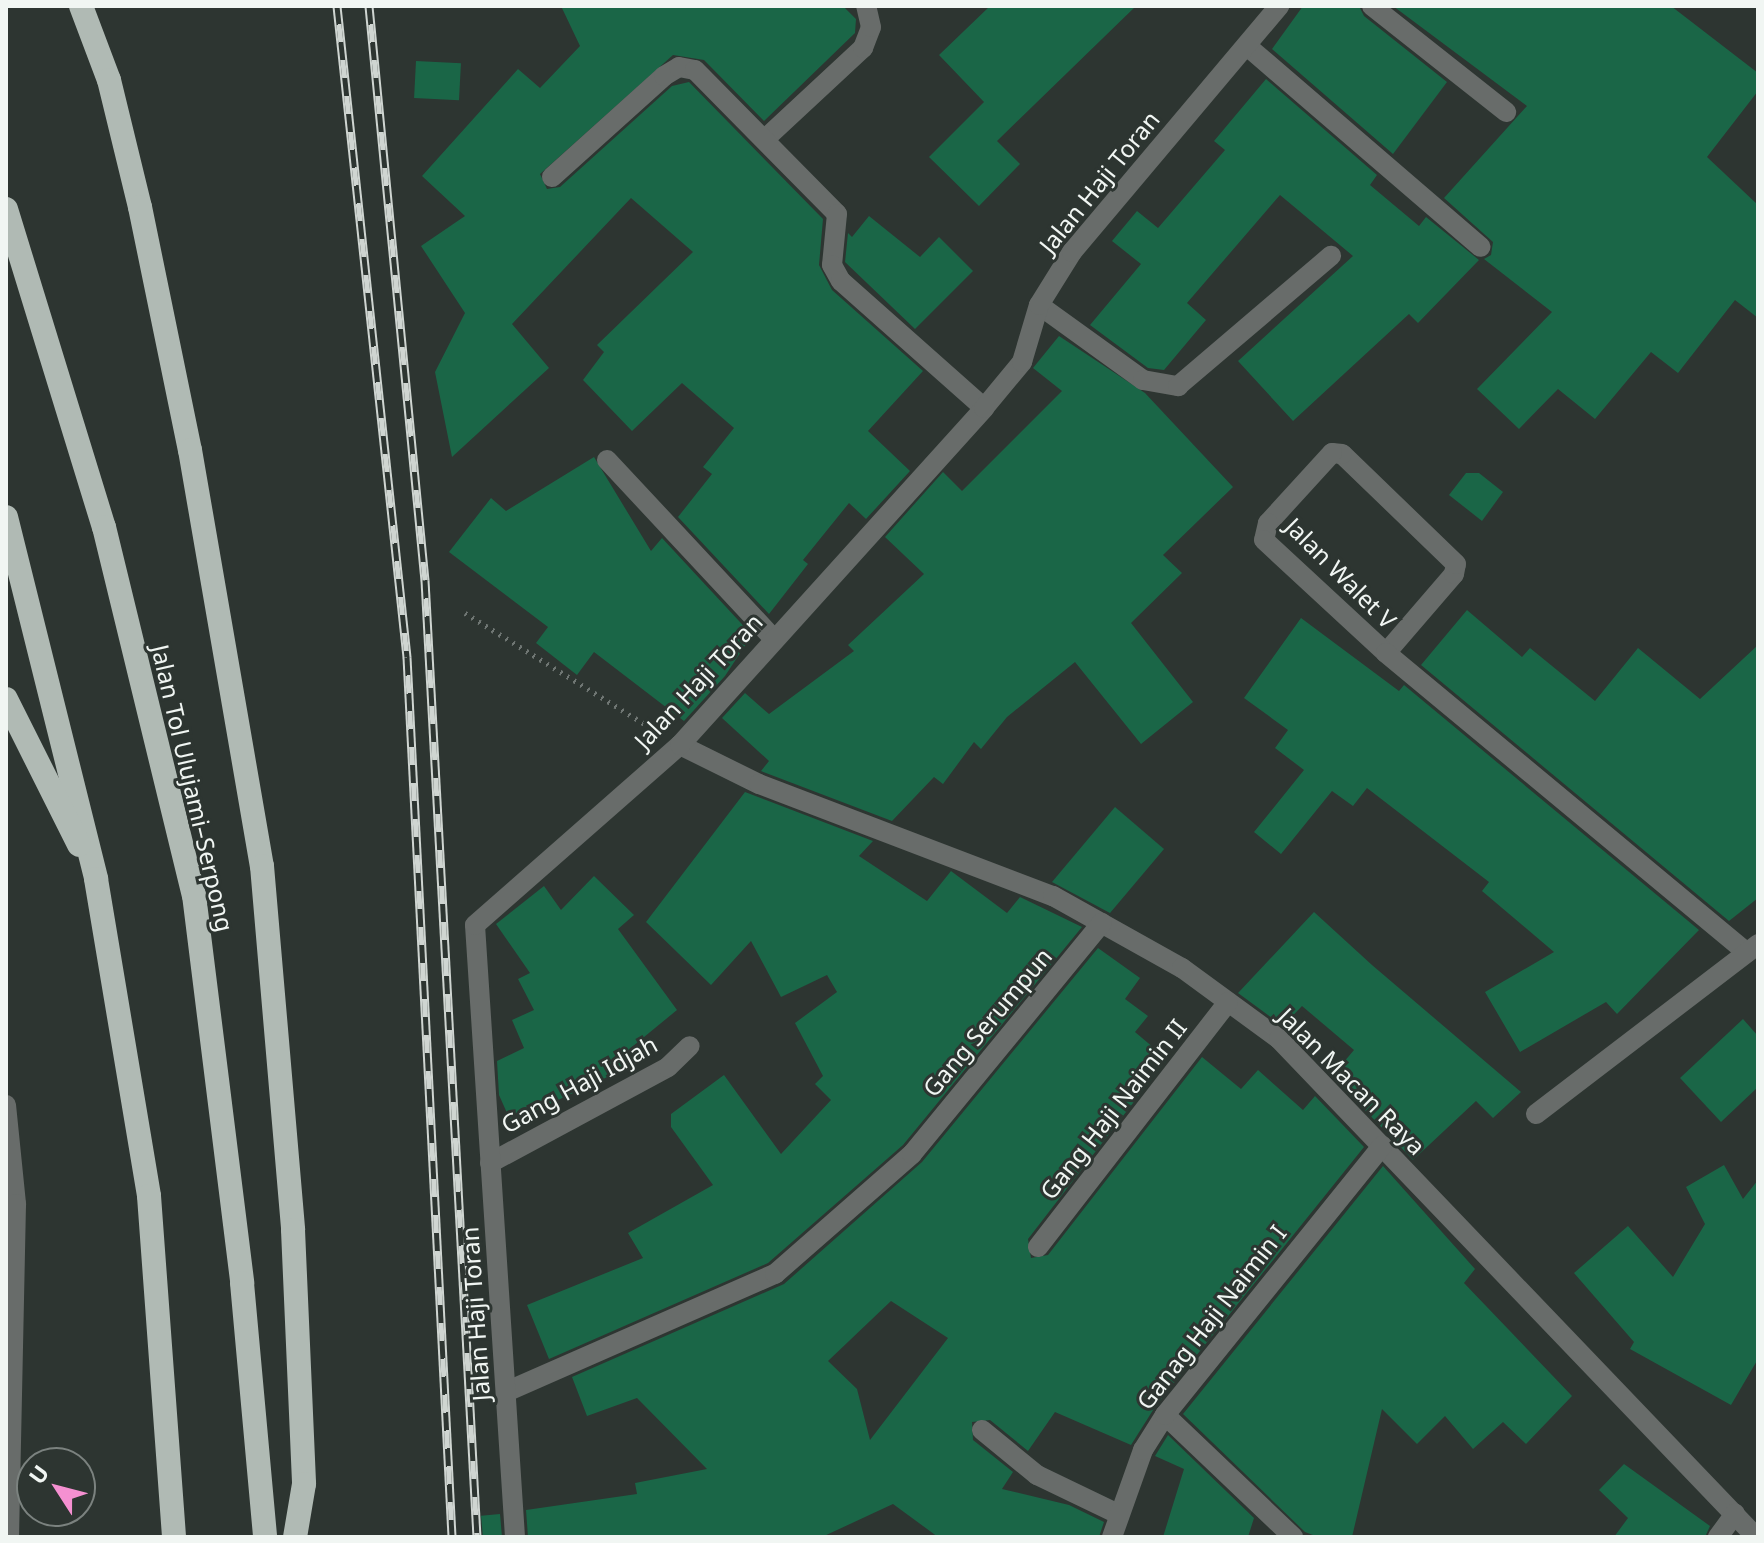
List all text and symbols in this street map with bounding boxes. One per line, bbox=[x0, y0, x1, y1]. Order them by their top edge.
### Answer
street label: Jalan Haji Toran bbox=[1033, 105, 1165, 259]
street label: Jalan Walet V bbox=[1280, 512, 1402, 634]
street label: Jalan Haji Toran bbox=[628, 607, 768, 755]
street label: Jalan Tol Ulujami–Serpong bbox=[146, 642, 240, 934]
street label: Gang Serumpun bbox=[916, 942, 1058, 1102]
street label: Jalan Macan Raya bbox=[1272, 1001, 1432, 1161]
street label: Gang Haji Naimin II bbox=[1034, 1013, 1192, 1205]
street label: Gang Haji Idjah bbox=[496, 1029, 662, 1139]
street label: Ganag Haji Naimin I bbox=[1130, 1219, 1292, 1415]
street label: Jalan Haji Toran bbox=[455, 1226, 495, 1402]
north arrow bbox=[16, 1447, 96, 1527]
text: U bbox=[21, 1459, 55, 1490]

